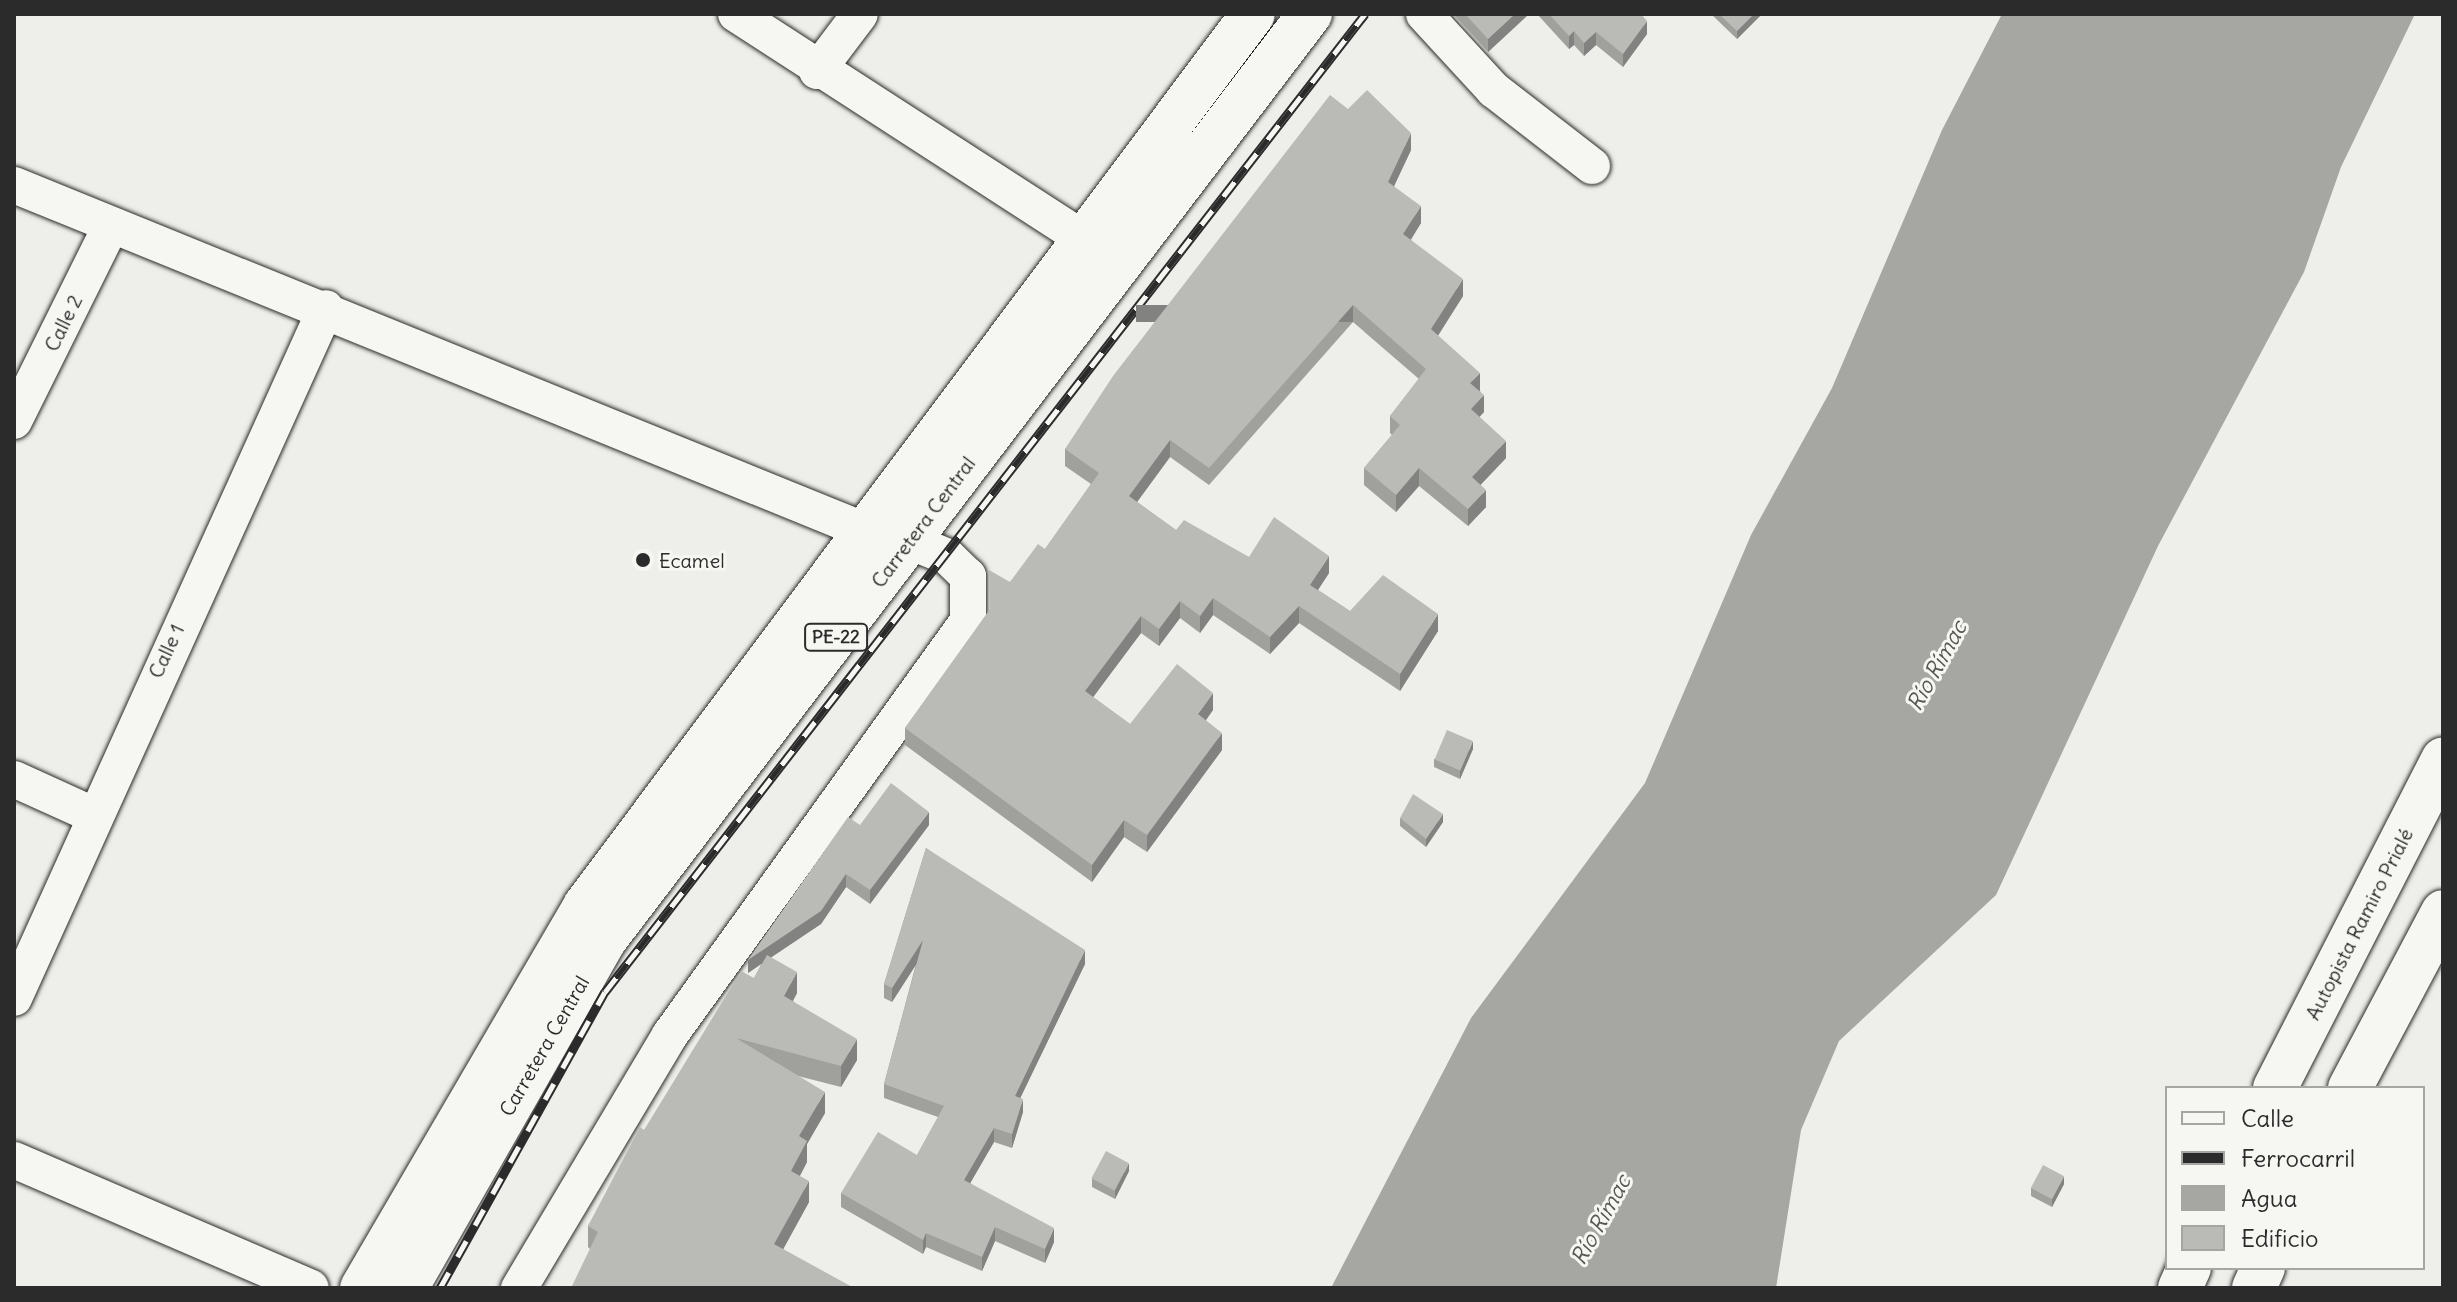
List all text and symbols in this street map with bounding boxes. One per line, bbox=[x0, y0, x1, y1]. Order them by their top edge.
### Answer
street label: Calle 2 bbox=[39, 291, 87, 355]
street label: Carretera Central bbox=[866, 452, 980, 592]
place label: Ecamel bbox=[659, 548, 725, 572]
marker: Ecamel bbox=[634, 551, 652, 569]
water label: Río Rímac bbox=[1902, 617, 1972, 715]
street label: Calle 1 bbox=[143, 620, 189, 682]
road number: PE-22 bbox=[804, 623, 868, 651]
street label: Autopista Ramiro Prialé bbox=[2300, 824, 2418, 1024]
street label: Carretera Central bbox=[494, 972, 594, 1120]
legend bbox=[2165, 1086, 2425, 1270]
text: Calle bbox=[2241, 1103, 2294, 1133]
text: Ferrocarril bbox=[2241, 1143, 2355, 1173]
water label: Río Rímac bbox=[1566, 1171, 1636, 1269]
text: Agua bbox=[2241, 1183, 2297, 1213]
text: Edificio bbox=[2241, 1223, 2319, 1253]

